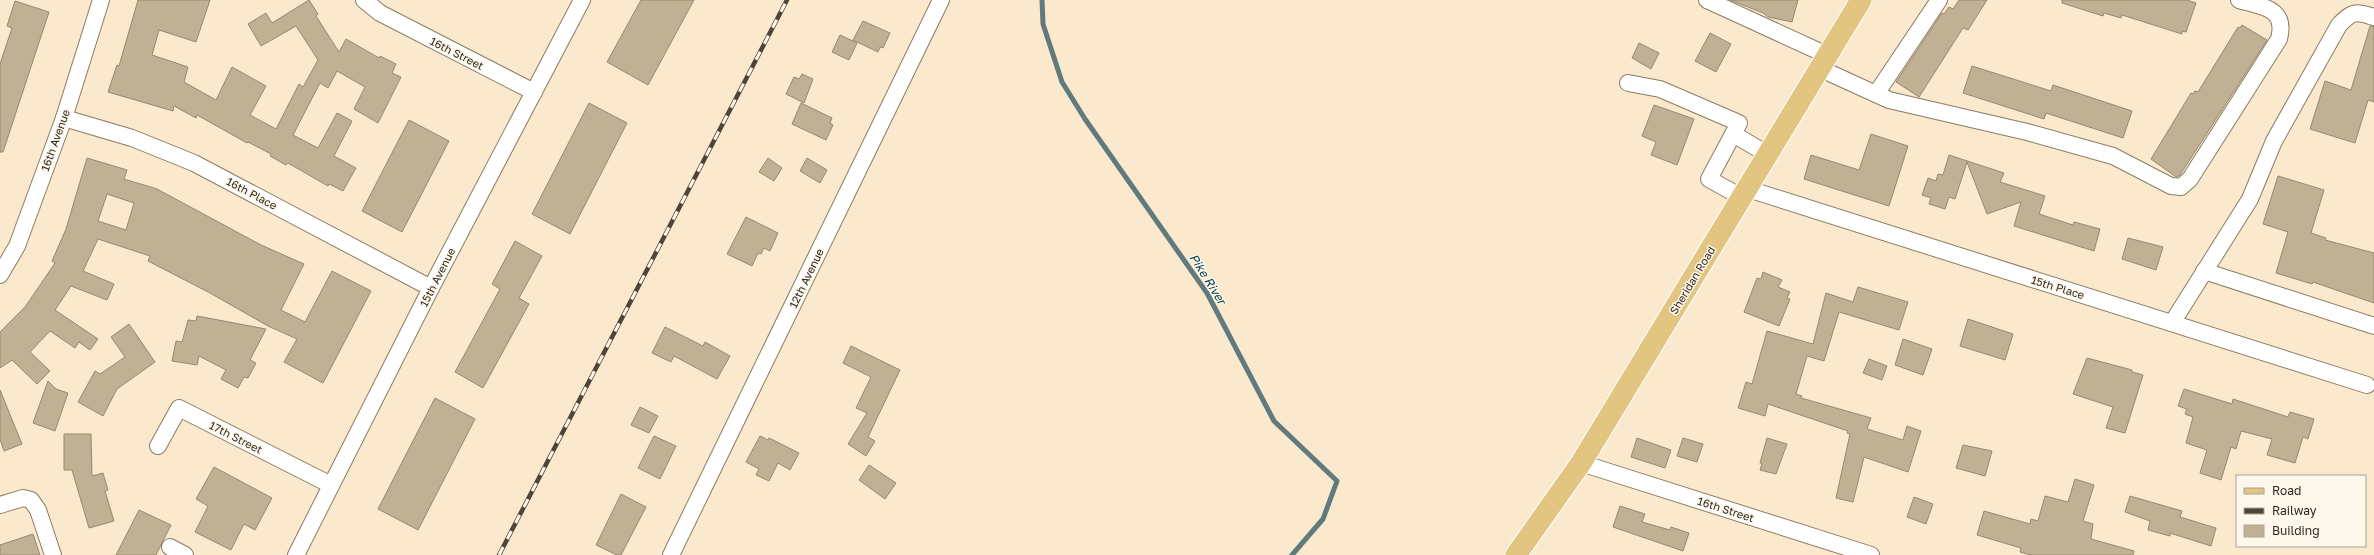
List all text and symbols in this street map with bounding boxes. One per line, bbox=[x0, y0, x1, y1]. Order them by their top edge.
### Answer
street label: 16th Street bbox=[428, 34, 486, 72]
street label: 16th Avenue bbox=[38, 107, 72, 173]
street label: 16th Place bbox=[225, 174, 279, 212]
street label: Sheridan Road bbox=[1667, 244, 1717, 316]
street label: 15th Avenue bbox=[417, 245, 457, 309]
street label: 12th Avenue bbox=[786, 246, 826, 310]
water label: Pike River bbox=[1187, 251, 1231, 309]
street label: 15th Place bbox=[2030, 273, 2086, 301]
street label: 17th Street bbox=[207, 418, 265, 456]
legend bbox=[2236, 475, 2366, 547]
text: Road bbox=[2272, 483, 2301, 498]
street label: 16th Street bbox=[1696, 494, 1756, 524]
text: Railway bbox=[2272, 503, 2317, 518]
text: Building bbox=[2272, 523, 2320, 538]

